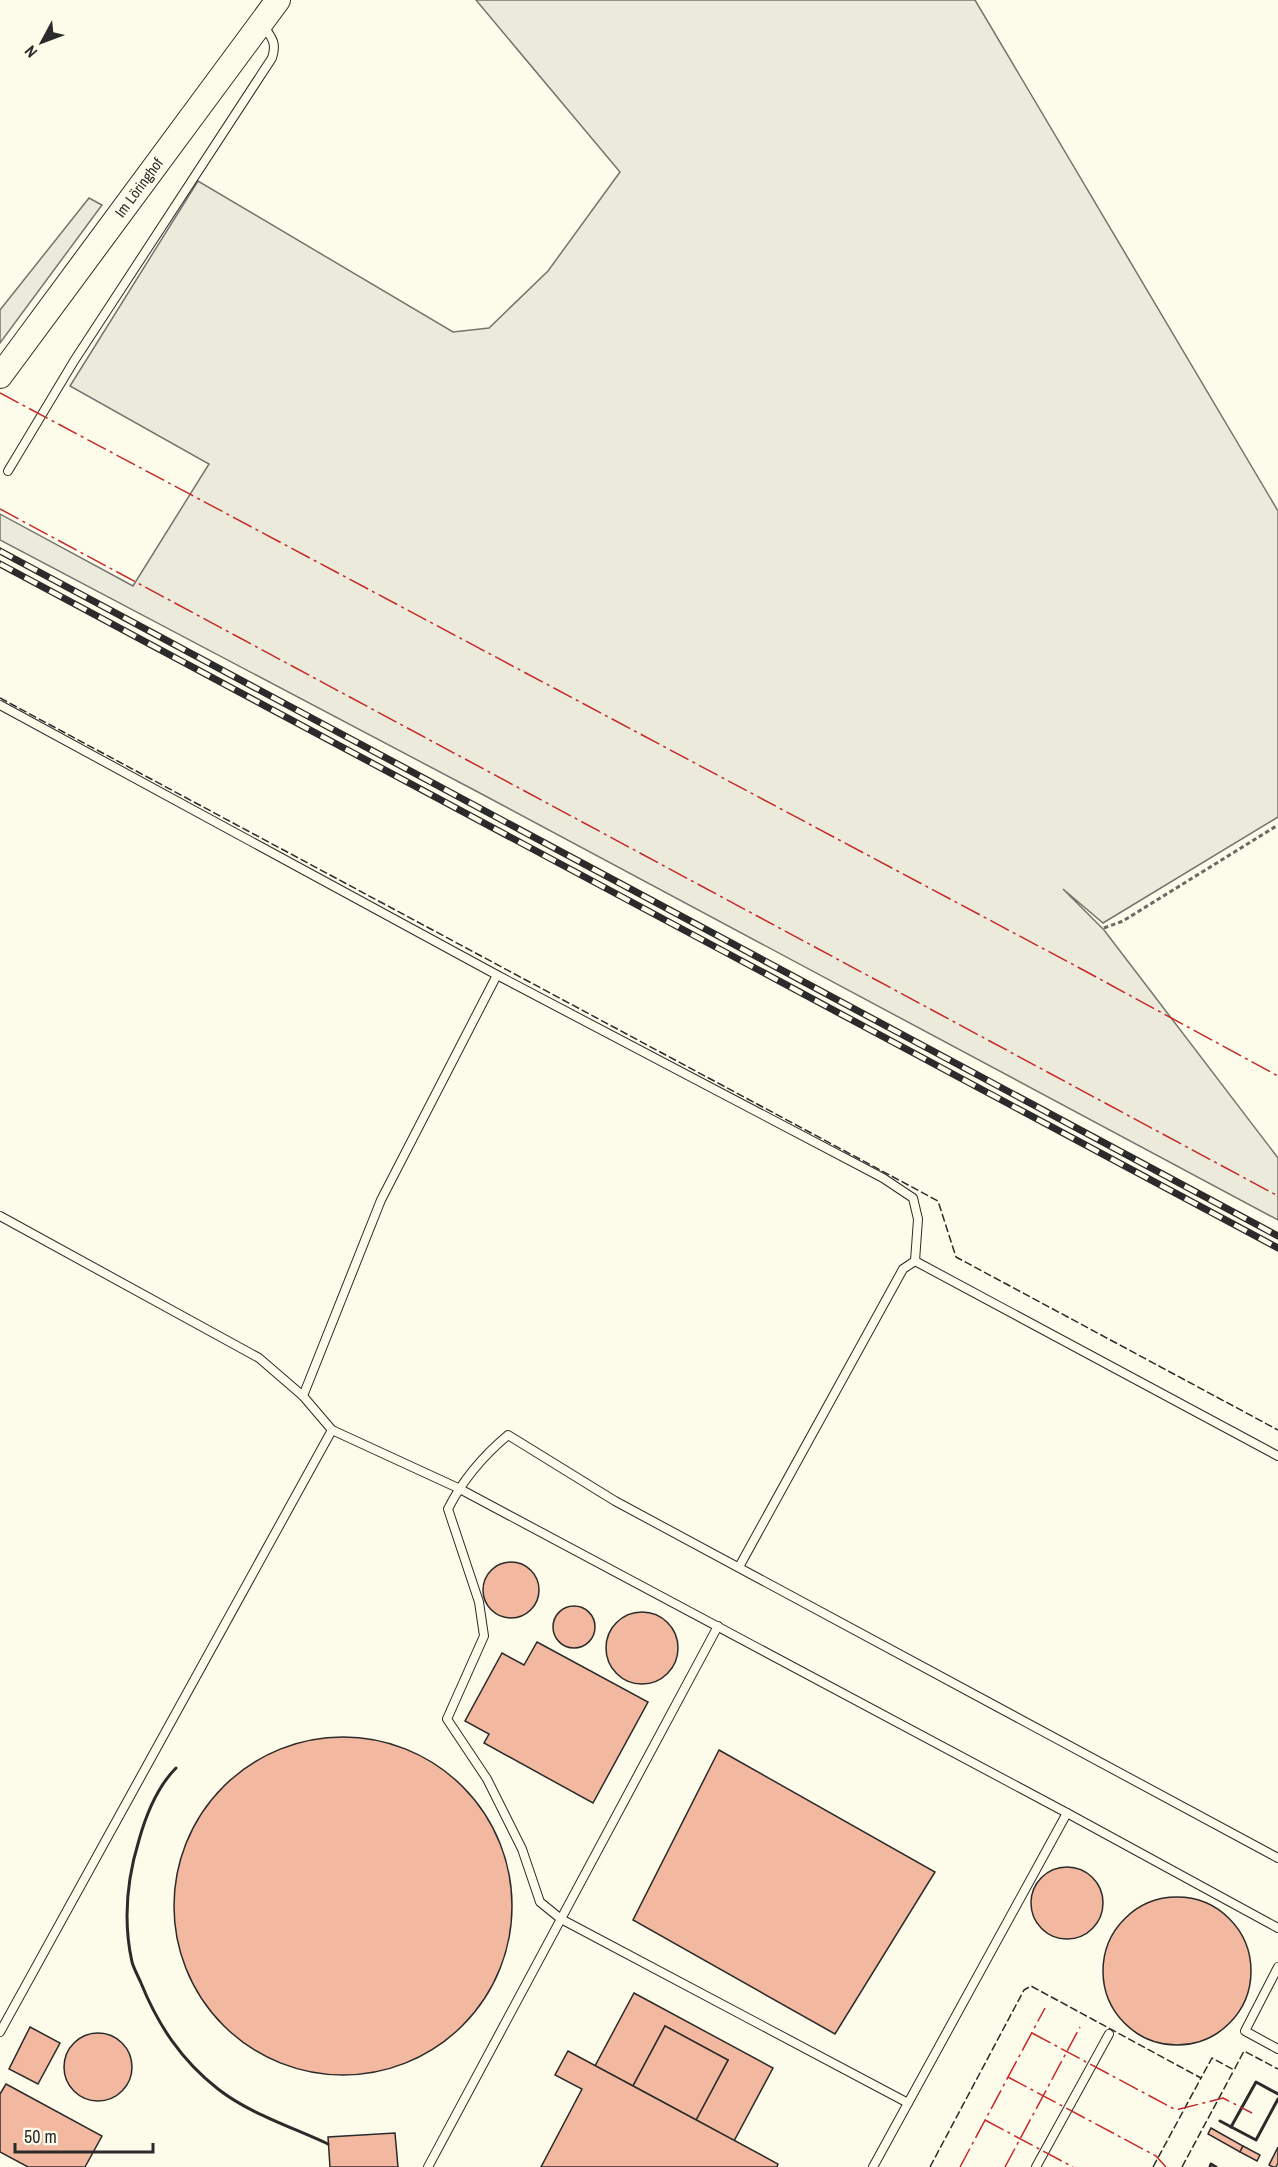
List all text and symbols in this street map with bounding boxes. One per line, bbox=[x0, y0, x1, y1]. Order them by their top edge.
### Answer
north arrow bbox=[12, 12, 72, 72]
text: N bbox=[19, 41, 42, 63]
street label: Im Löringhof bbox=[110, 153, 168, 222]
scale bar bbox=[15, 2116, 153, 2154]
text: 50 m bbox=[24, 2124, 57, 2149]

